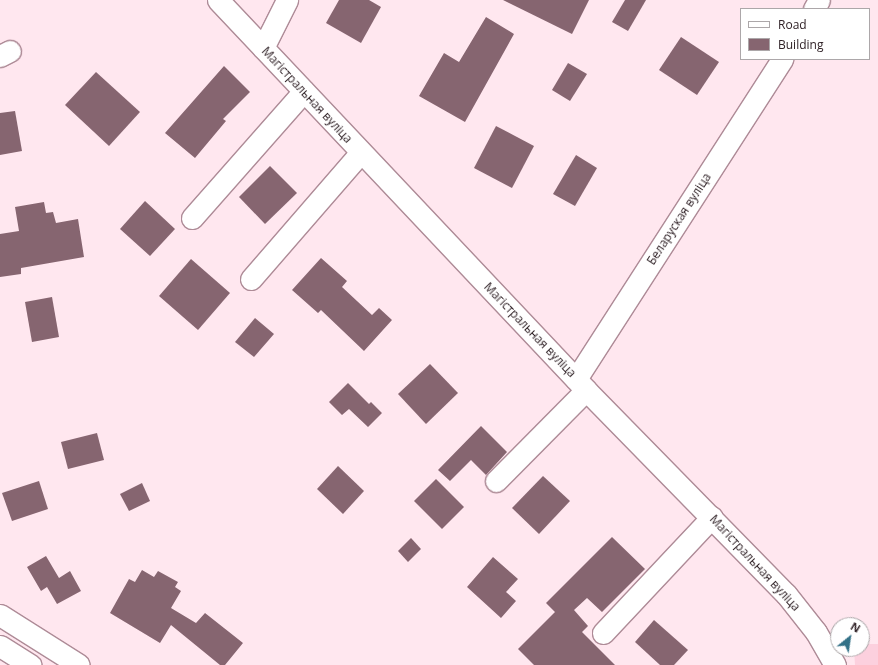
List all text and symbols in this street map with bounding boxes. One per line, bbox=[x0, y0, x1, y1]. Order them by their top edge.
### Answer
legend bbox=[740, 8, 870, 60]
text: Road bbox=[778, 16, 807, 33]
text: Building bbox=[778, 36, 823, 53]
street label: Магістральная вуліца bbox=[259, 44, 355, 146]
street label: Беларуская вуліца bbox=[644, 170, 714, 268]
street label: Магістральная вуліца bbox=[481, 280, 579, 380]
street label: Магістральная вуліца bbox=[707, 512, 803, 614]
north arrow bbox=[830, 617, 870, 657]
text: N bbox=[848, 618, 863, 636]

